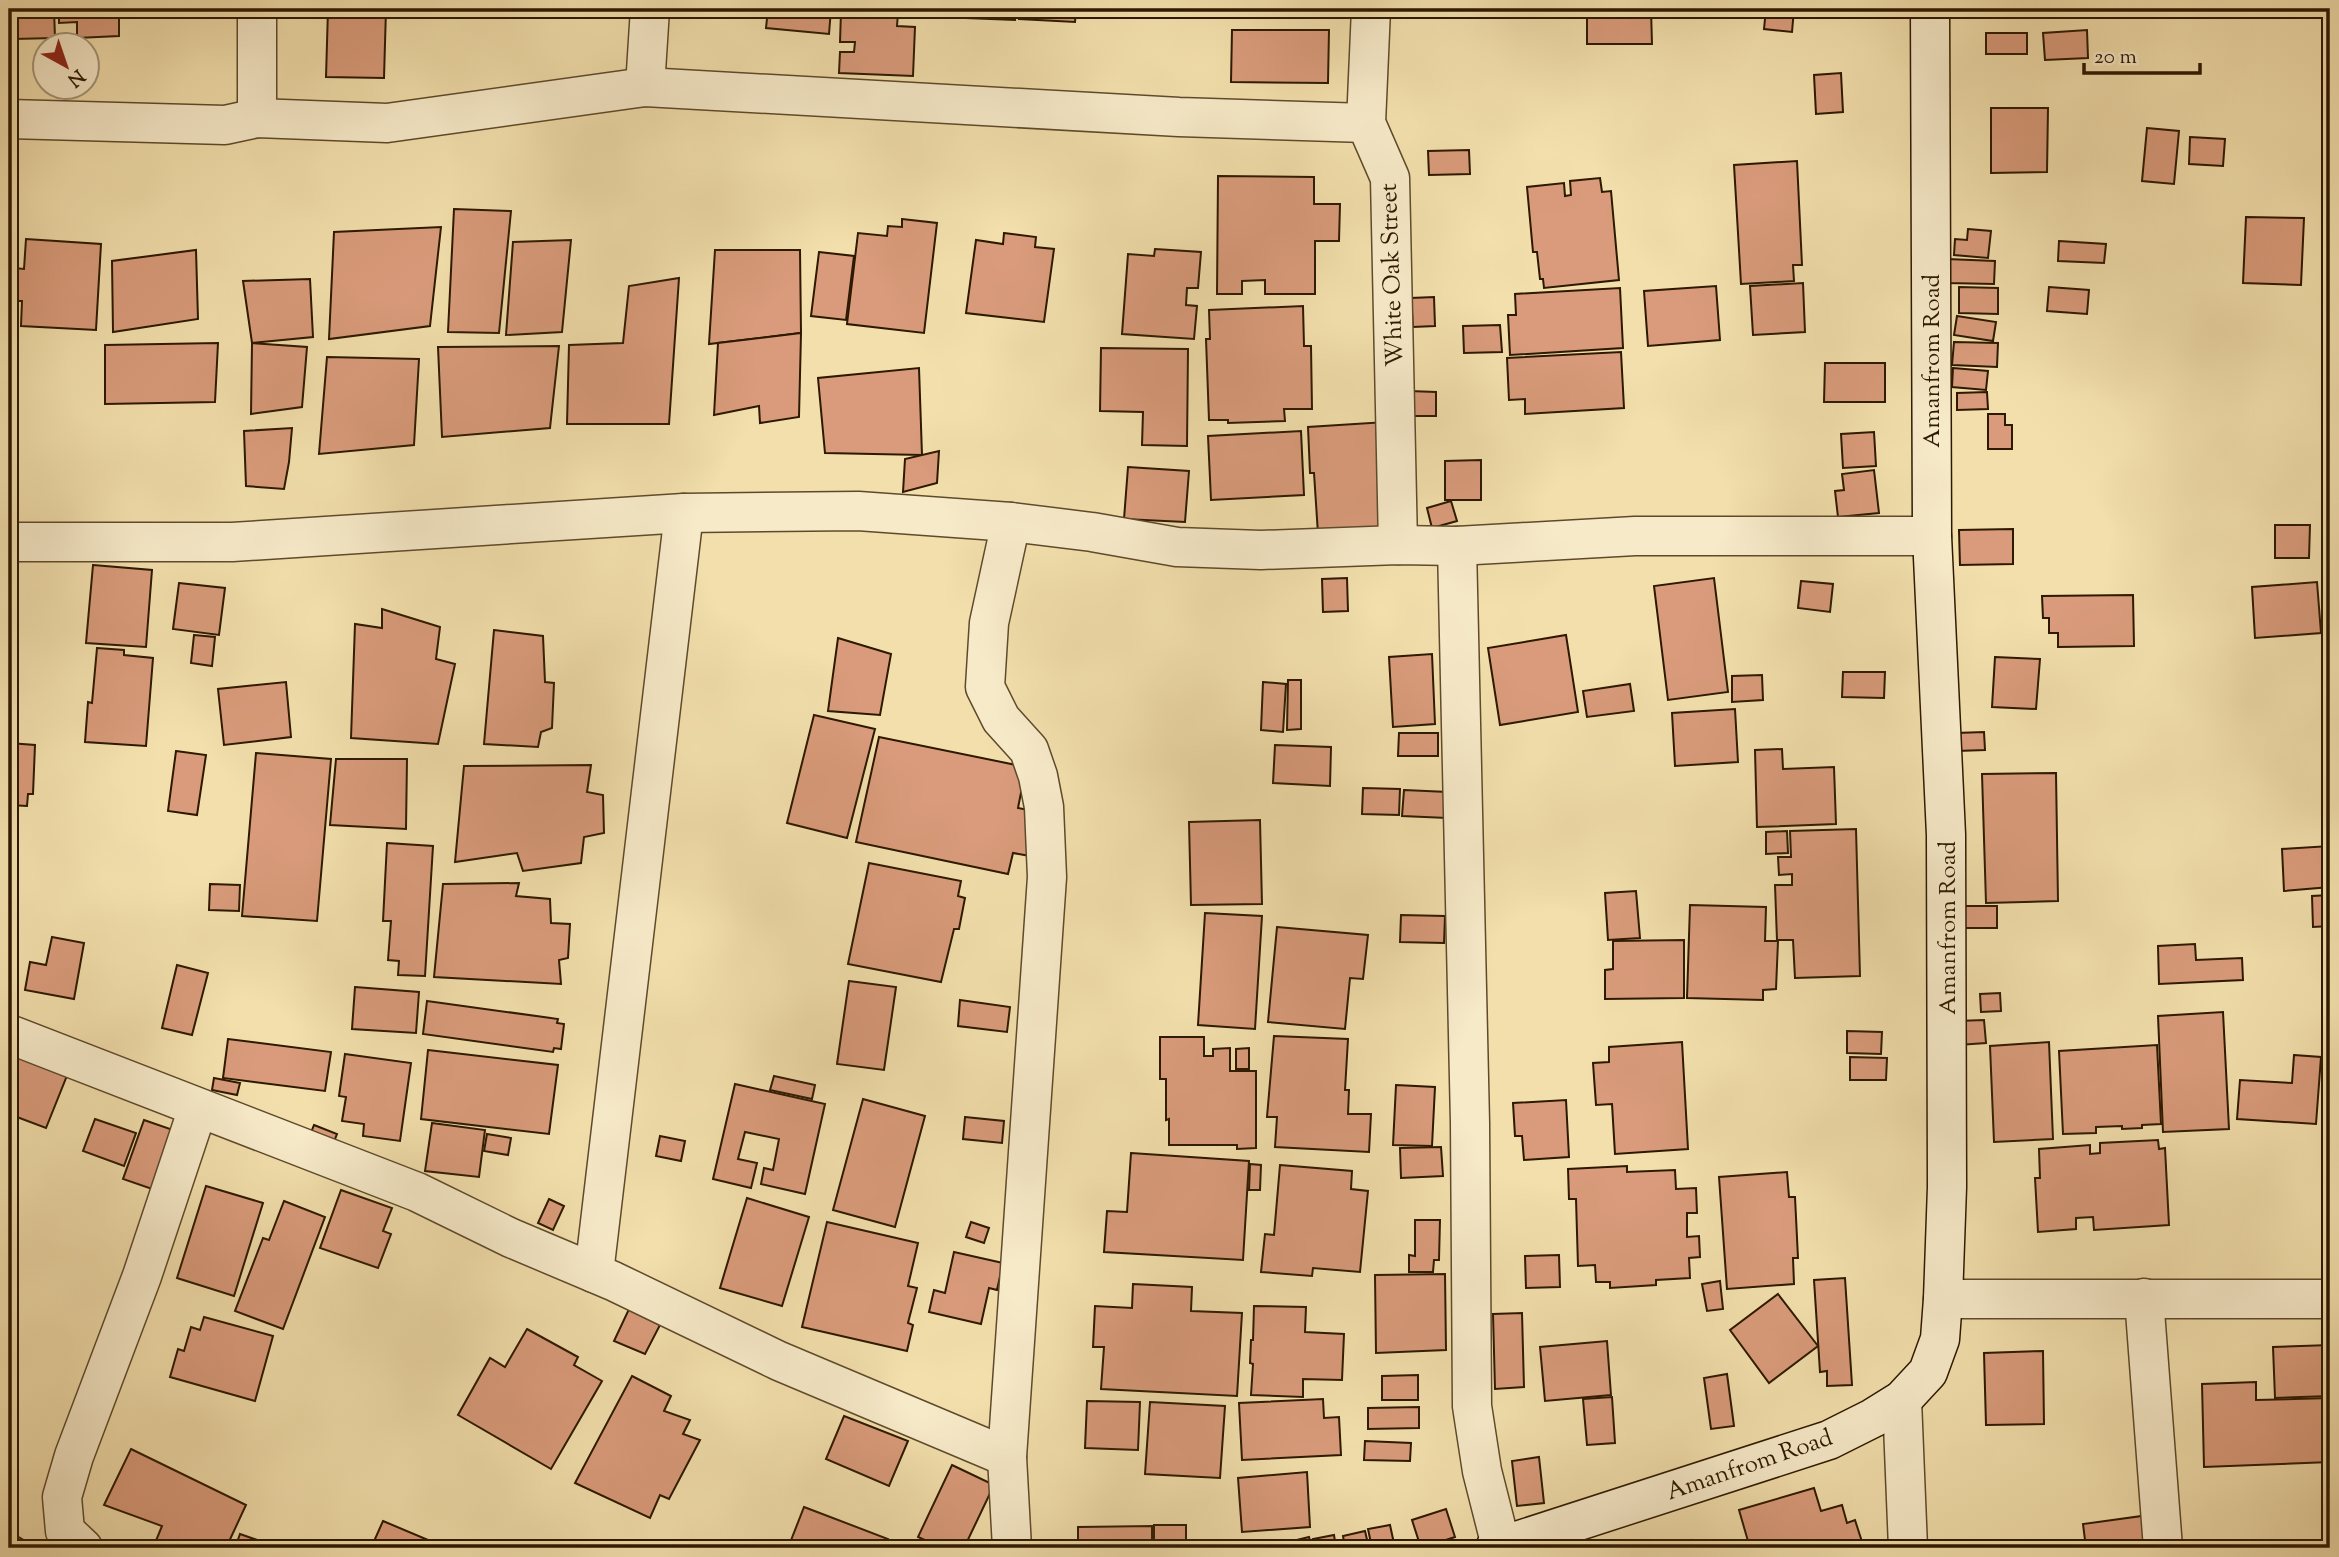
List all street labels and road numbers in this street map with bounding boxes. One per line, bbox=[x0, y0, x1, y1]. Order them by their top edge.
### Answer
street label: White Oak Street bbox=[1373, 183, 1413, 367]
street label: Amanfrom Road bbox=[1916, 274, 1950, 448]
street label: Amanfrom Road bbox=[1932, 841, 1966, 1015]
street label: Amanfrom Road bbox=[1662, 1421, 1838, 1510]

